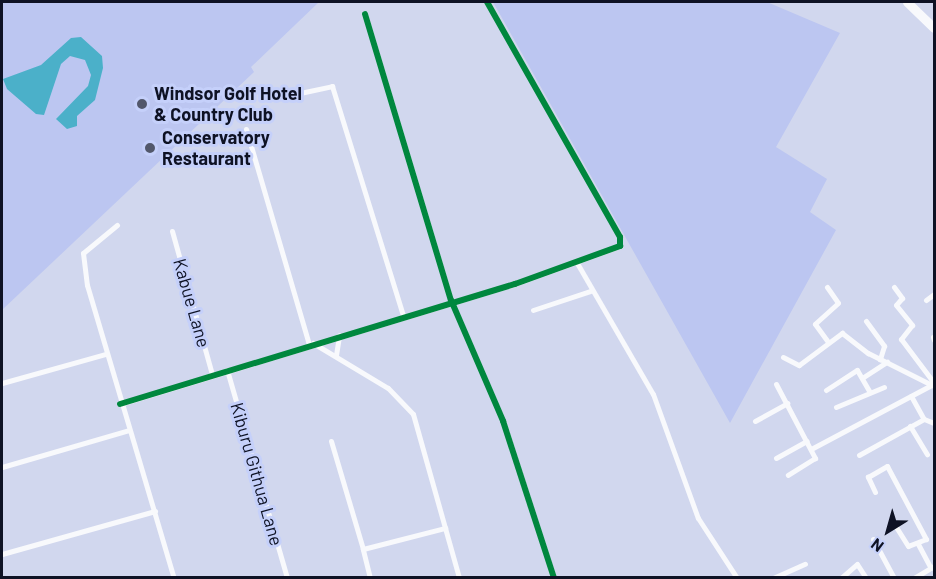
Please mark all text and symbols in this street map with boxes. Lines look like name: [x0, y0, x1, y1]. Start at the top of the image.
place label: Windsor Golf Hotel & Country Club: [154, 83, 302, 125]
marker: Windsor Golf Hotel & Country Club: [135, 97, 149, 111]
place label: Conservatory Restaurant: [162, 127, 270, 170]
marker: Conservatory Restaurant: [143, 141, 157, 155]
street label: Kabue Lane: [169, 256, 215, 350]
street label: Kiburu Githua Lane: [226, 400, 288, 548]
north arrow: [858, 501, 918, 561]
text: N: [867, 535, 887, 557]

